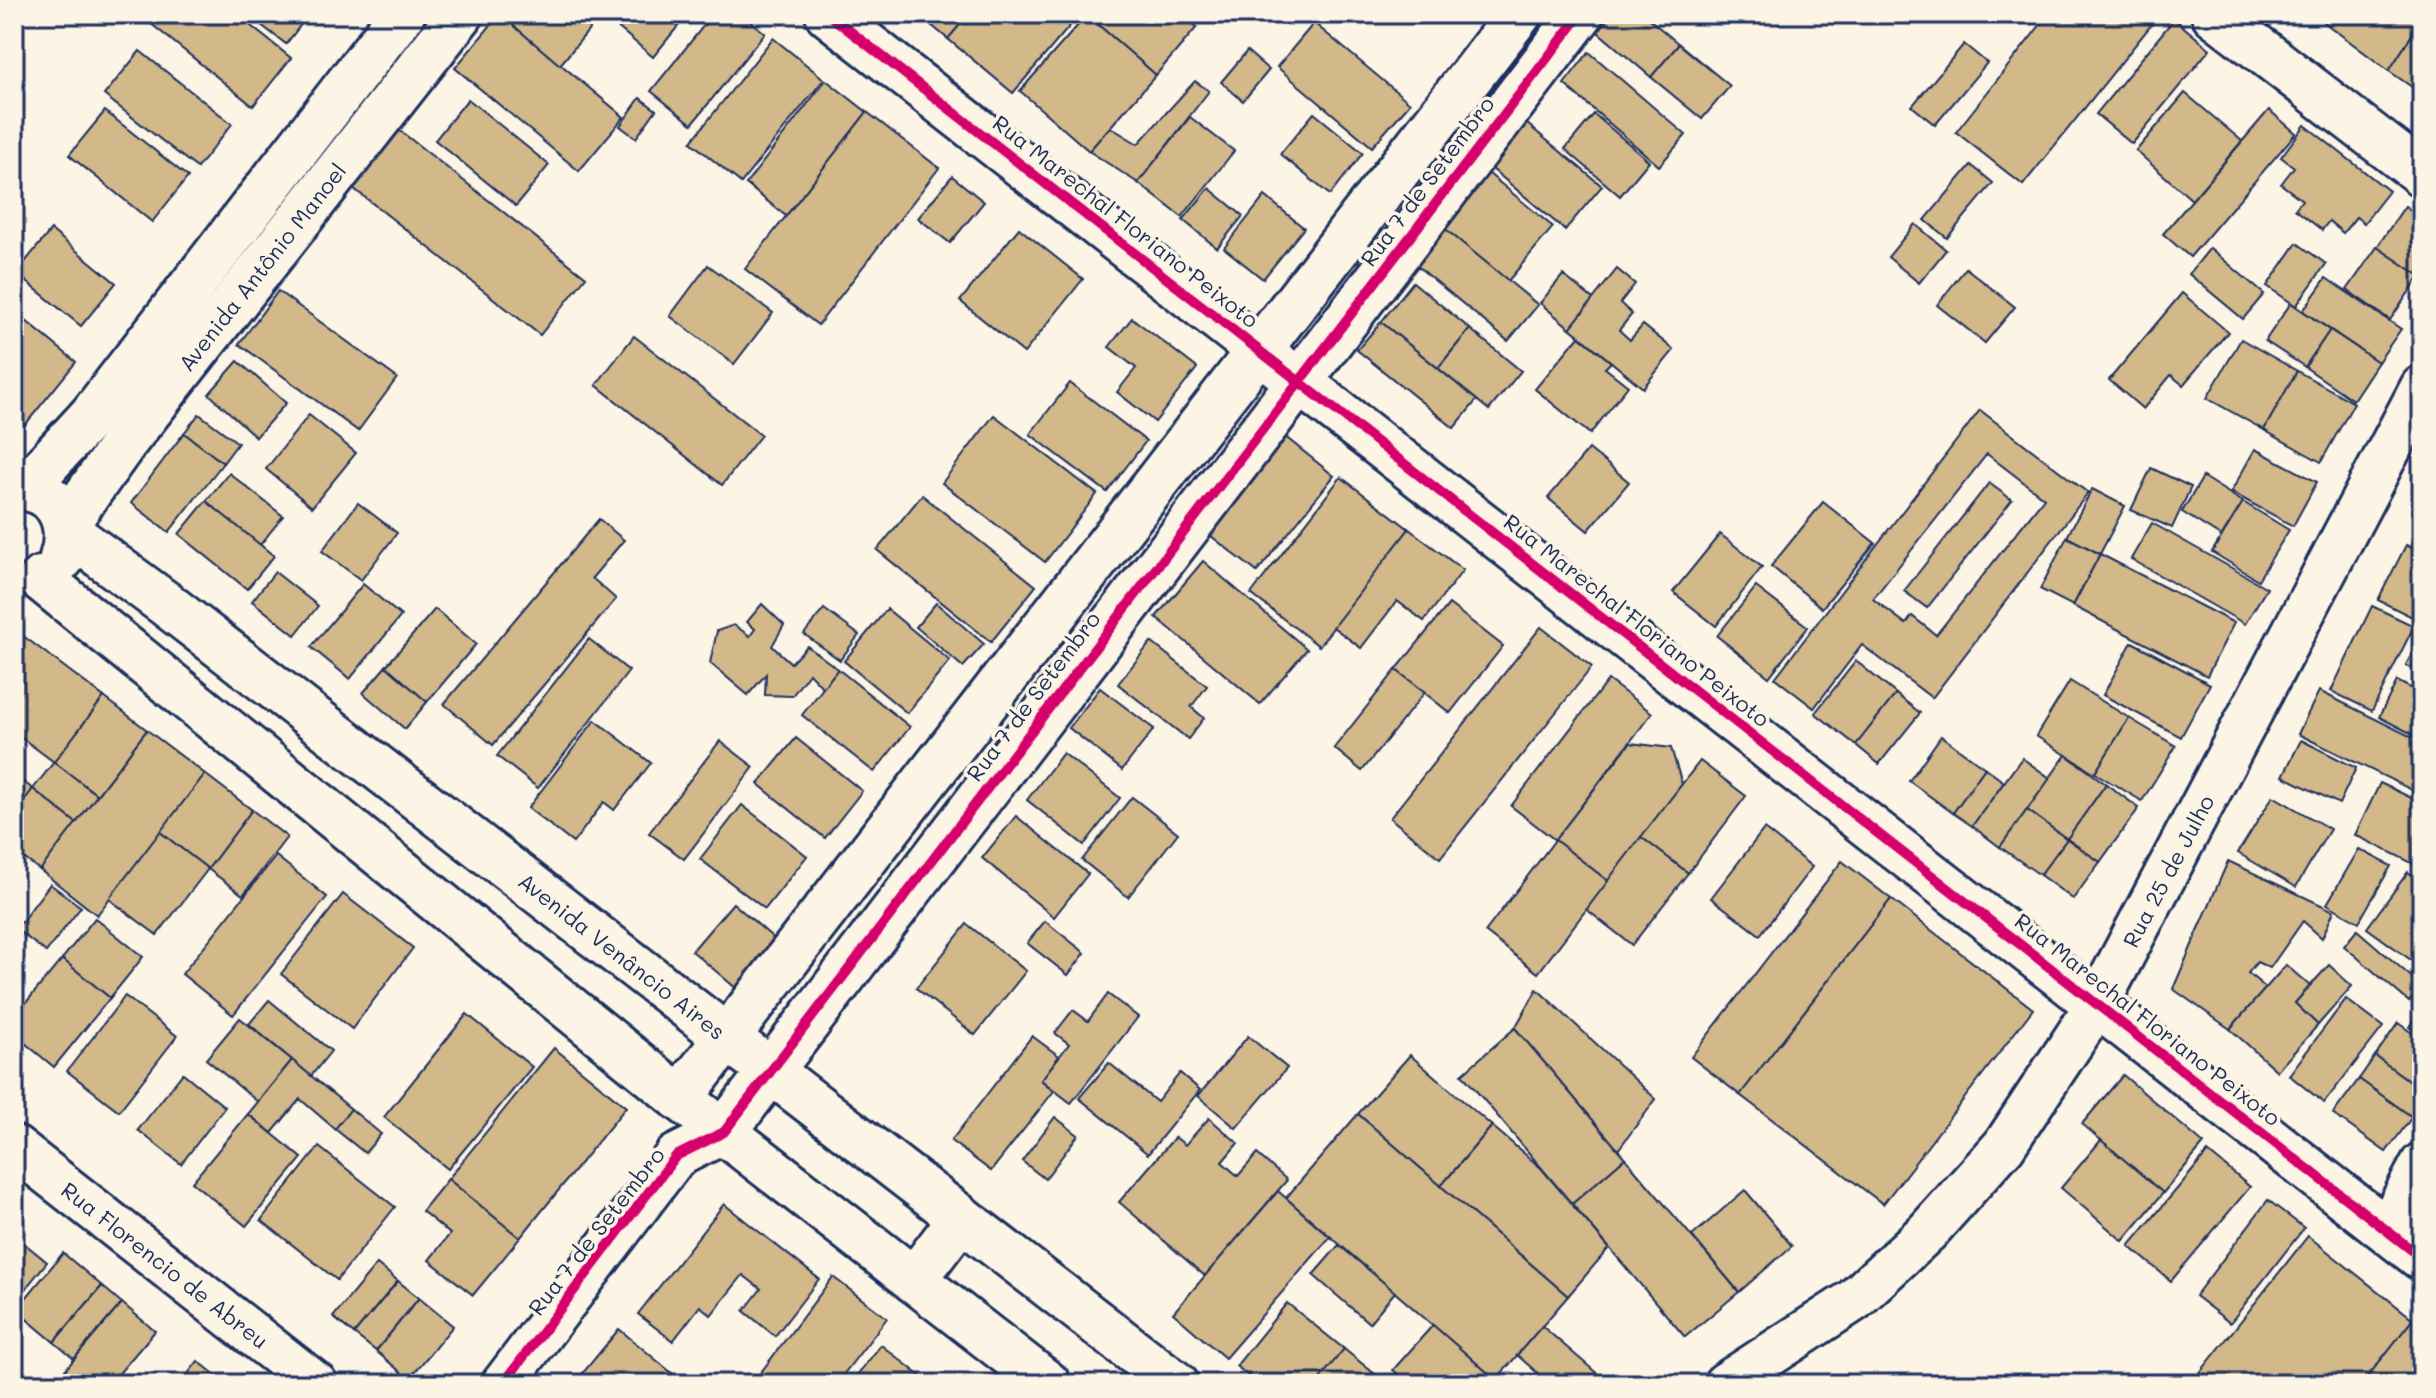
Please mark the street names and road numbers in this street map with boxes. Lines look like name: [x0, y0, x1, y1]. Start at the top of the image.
street label: Rua 7 de Setembro: [1354, 90, 1500, 272]
street label: Rua Marechal Floriano Peixoto: [987, 108, 1265, 334]
street label: Avenida Antônio Manoel: [172, 157, 352, 377]
street label: Rua Marechal Floriano Peixoto: [1498, 507, 1776, 733]
street label: Rua 7 de Setembro: [960, 605, 1106, 787]
street label: Rua 25 de Julho: [2116, 790, 2220, 952]
street label: Avenida Venâncio Aires: [513, 866, 731, 1046]
street label: Rua Marechal Floriano Peixoto: [2009, 906, 2287, 1132]
street label: Rua 7 de Setembro: [521, 1141, 671, 1321]
street label: Rua Florencio de Abreu: [56, 1175, 274, 1355]

